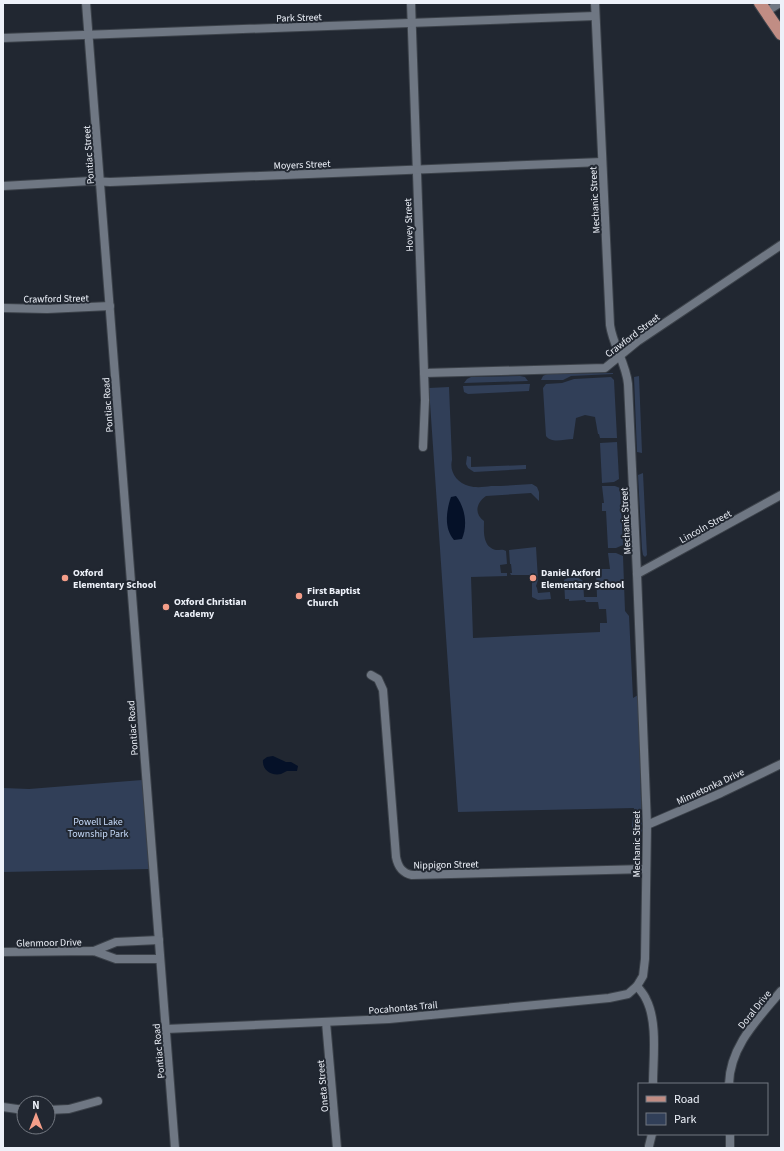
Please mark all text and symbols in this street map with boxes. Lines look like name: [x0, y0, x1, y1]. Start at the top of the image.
street label: Park Street: [276, 10, 323, 26]
street label: Pontiac Street: [80, 124, 98, 185]
street label: Moyers Street: [273, 157, 331, 173]
street label: Mechanic Street: [586, 166, 604, 234]
street label: Hovey Street: [401, 197, 417, 252]
street label: Crawford Street: [23, 291, 89, 307]
street label: Crawford Street: [602, 310, 663, 361]
street label: Pontiac Road: [99, 377, 117, 433]
street label: Mechanic Street: [617, 487, 635, 555]
street label: Lincoln Street: [677, 506, 735, 547]
place label: Oxford Elementary School: [73, 566, 156, 592]
place label: Daniel Axford Elementary School: [541, 566, 624, 592]
marker: Oxford Elementary School: [60, 573, 70, 583]
marker: Daniel Axford Elementary School: [528, 573, 538, 583]
place label: First Baptist Church: [307, 584, 361, 610]
marker: First Baptist Church: [294, 591, 304, 601]
place label: Oxford Christian Academy: [173, 595, 247, 621]
marker: Oxford Christian Academy: [161, 602, 171, 612]
street label: Pontiac Road: [124, 700, 142, 756]
street label: Minnetonka Drive: [674, 765, 747, 809]
street label: Mechanic Street: [630, 810, 644, 877]
park label: Powell Lake Township Park: [67, 815, 129, 841]
street label: Nippigon Street: [413, 857, 479, 873]
street label: Glenmoor Drive: [16, 935, 82, 951]
street label: Doral Drive: [735, 987, 775, 1032]
street label: Pocahontas Trail: [368, 998, 439, 1018]
street label: Pontiac Road: [150, 1023, 168, 1079]
street label: Oneta Street: [314, 1059, 332, 1113]
legend: [638, 1083, 768, 1135]
text: Road: [674, 1091, 700, 1108]
north arrow: [16, 1095, 56, 1135]
text: N: [32, 1098, 40, 1113]
text: Park: [674, 1111, 696, 1128]

